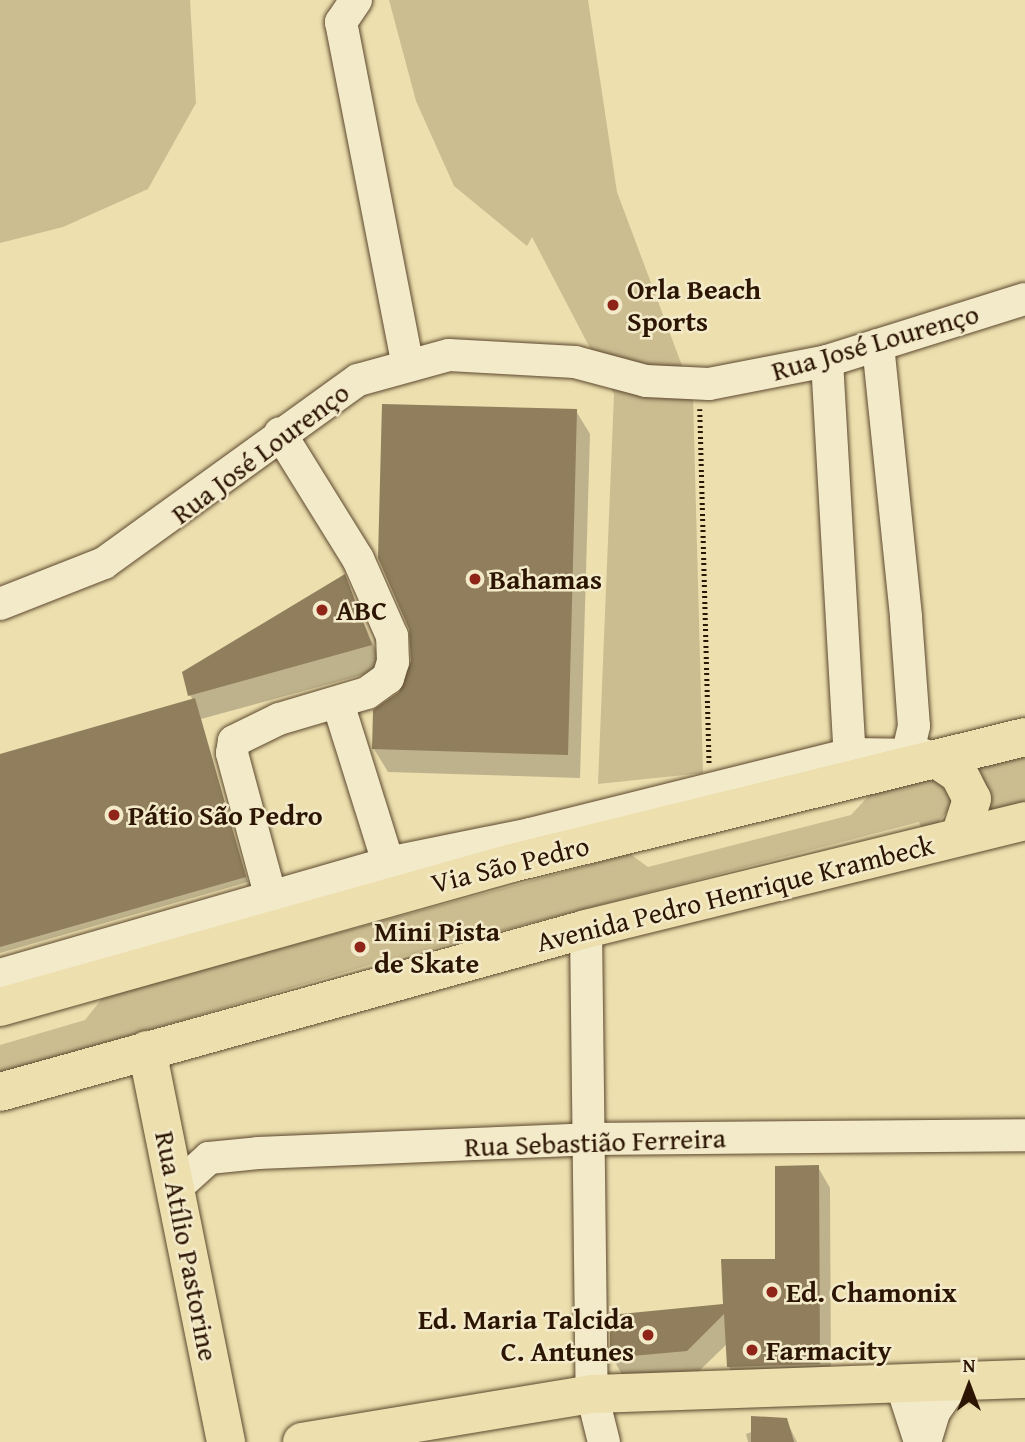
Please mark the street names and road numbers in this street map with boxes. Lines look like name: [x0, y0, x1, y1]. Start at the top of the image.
street label: Rua José Lourenço: [768, 296, 982, 388]
street label: Rua José Lourenço: [164, 375, 356, 531]
street label: Avenida Pedro Henrique Krambeck: [533, 827, 937, 959]
street label: Via São Pedro: [428, 828, 592, 900]
street label: Rua Sebastião Ferreira: [464, 1121, 726, 1163]
street label: Rua Atílio Pastorine: [148, 1128, 226, 1364]

